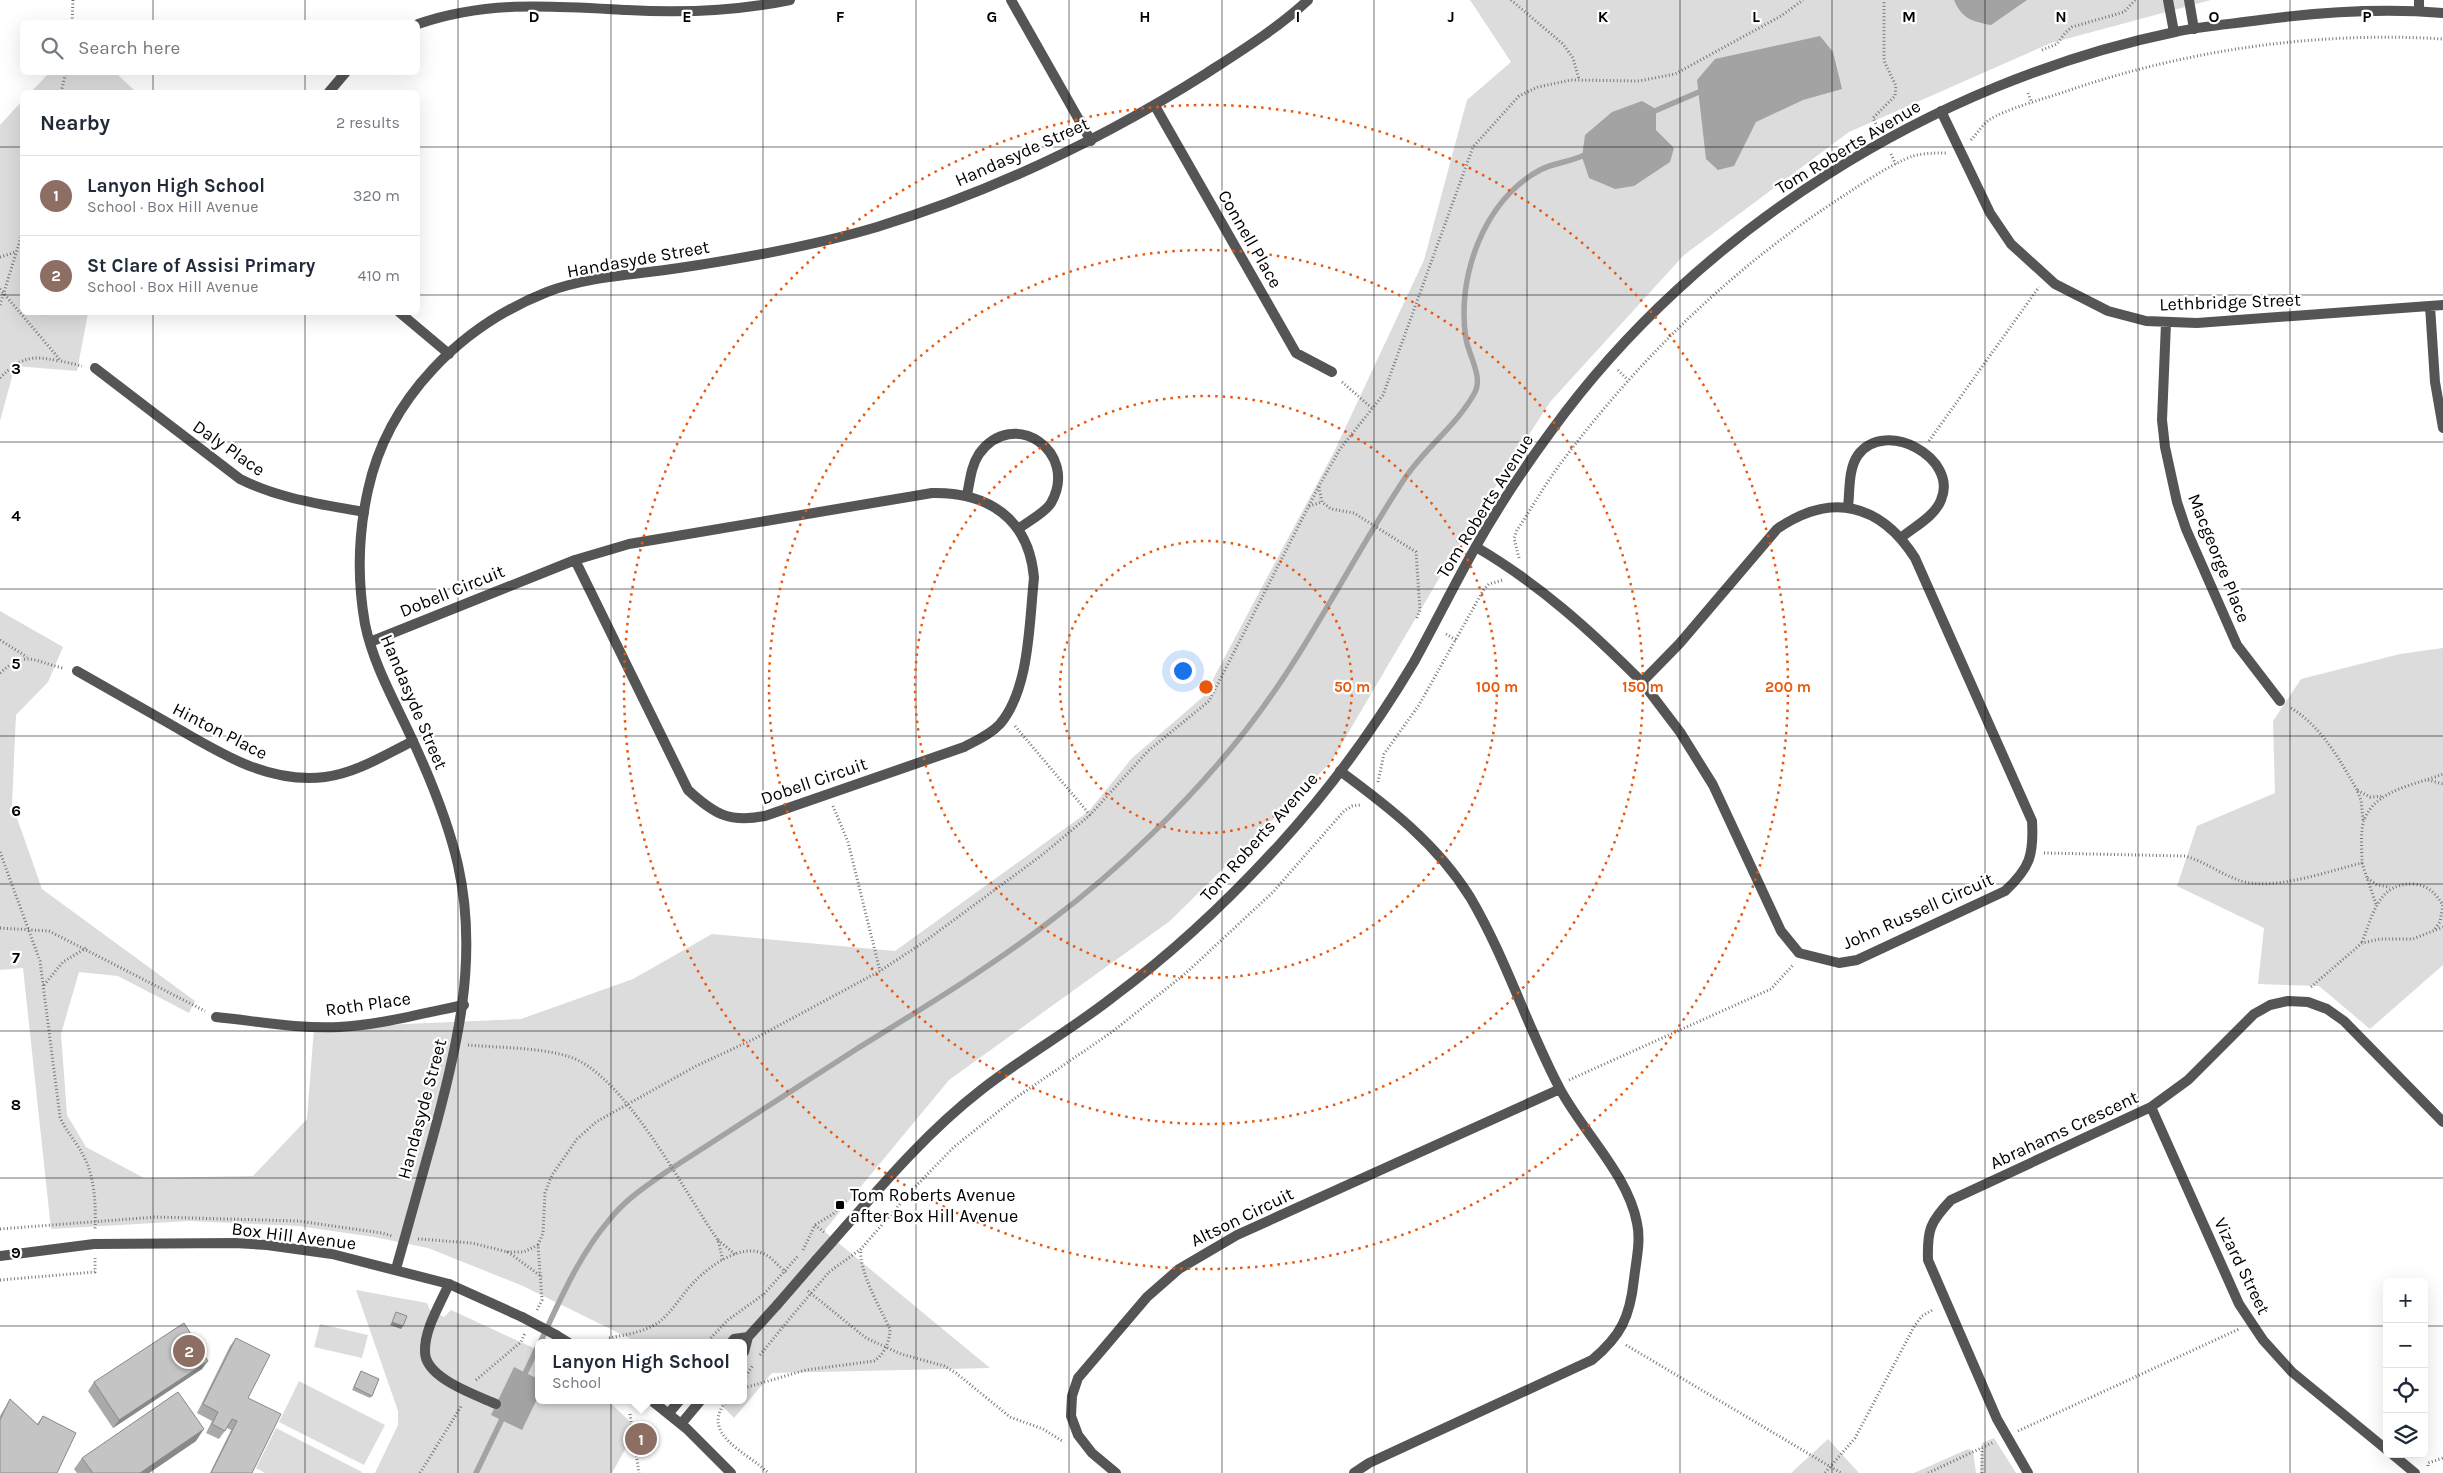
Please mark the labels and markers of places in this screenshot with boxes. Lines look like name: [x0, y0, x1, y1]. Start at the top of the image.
centre of rings: [1197, 678, 1215, 696]
place label: Tom Roberts Avenue after Box Hill Avenue: [850, 1184, 1018, 1227]
marker: Tom Roberts Avenue after Box Hill Avenue: [834, 1199, 846, 1211]
pin: 2: [173, 1332, 205, 1370]
pin: 1: [625, 1420, 657, 1458]

